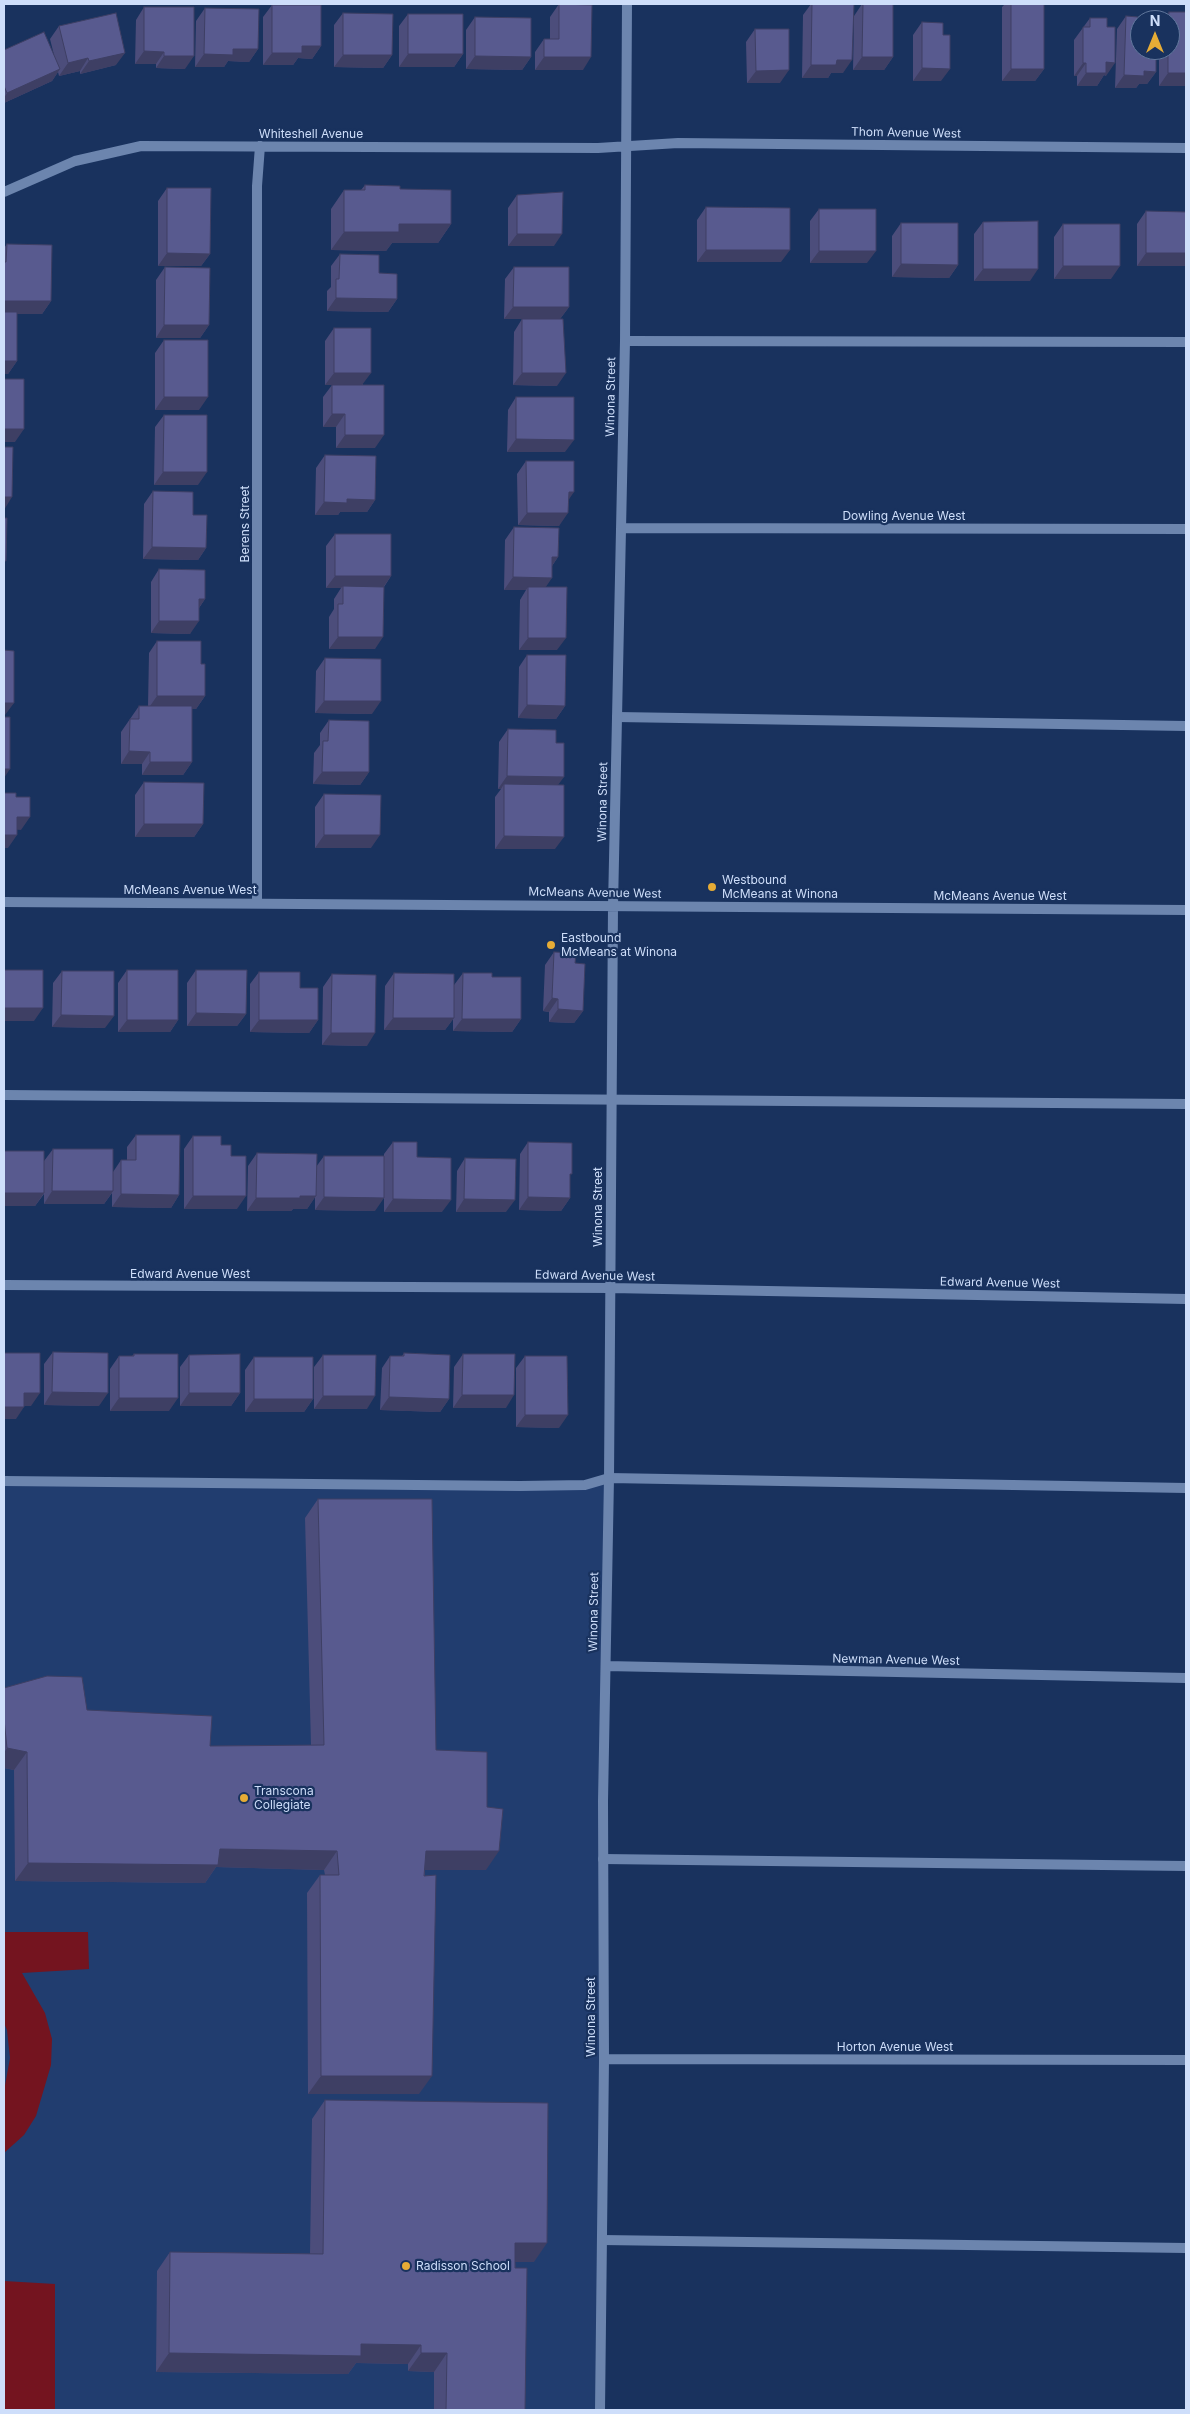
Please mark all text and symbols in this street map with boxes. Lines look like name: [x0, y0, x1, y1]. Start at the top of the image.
north arrow: [1130, 10, 1180, 60]
text: N: [1150, 12, 1160, 29]
street label: Thom Avenue West: [851, 125, 961, 141]
street label: Whiteshell Avenue: [259, 127, 363, 141]
street label: Winona Street: [603, 357, 619, 437]
street label: Berens Street: [238, 486, 252, 562]
street label: Dowling Avenue West: [842, 509, 966, 523]
street label: Winona Street: [595, 762, 611, 842]
place label: Westbound McMeans at Winona: [722, 873, 838, 901]
marker: Westbound McMeans at Winona: [706, 881, 718, 893]
street label: McMeans Avenue West: [123, 883, 257, 897]
street label: McMeans Avenue West: [528, 885, 662, 901]
street label: McMeans Avenue West: [933, 889, 1067, 903]
place label: Eastbound McMeans at Winona: [561, 931, 677, 959]
marker: Eastbound McMeans at Winona: [545, 939, 557, 951]
street label: Winona Street: [591, 1167, 605, 1247]
street label: Edward Avenue West: [130, 1267, 250, 1281]
street label: Edward Avenue West: [535, 1268, 655, 1284]
street label: Edward Avenue West: [940, 1275, 1060, 1291]
street label: Winona Street: [586, 1572, 602, 1652]
street label: Newman Avenue West: [832, 1652, 960, 1668]
place label: Transcona Collegiate: [254, 1784, 314, 1812]
marker: Transcona Collegiate: [238, 1792, 250, 1804]
street label: Winona Street: [584, 1977, 598, 2057]
street label: Horton Avenue West: [837, 2040, 953, 2054]
place label: Radisson School: [416, 2259, 510, 2273]
marker: Radisson School: [400, 2260, 412, 2272]

